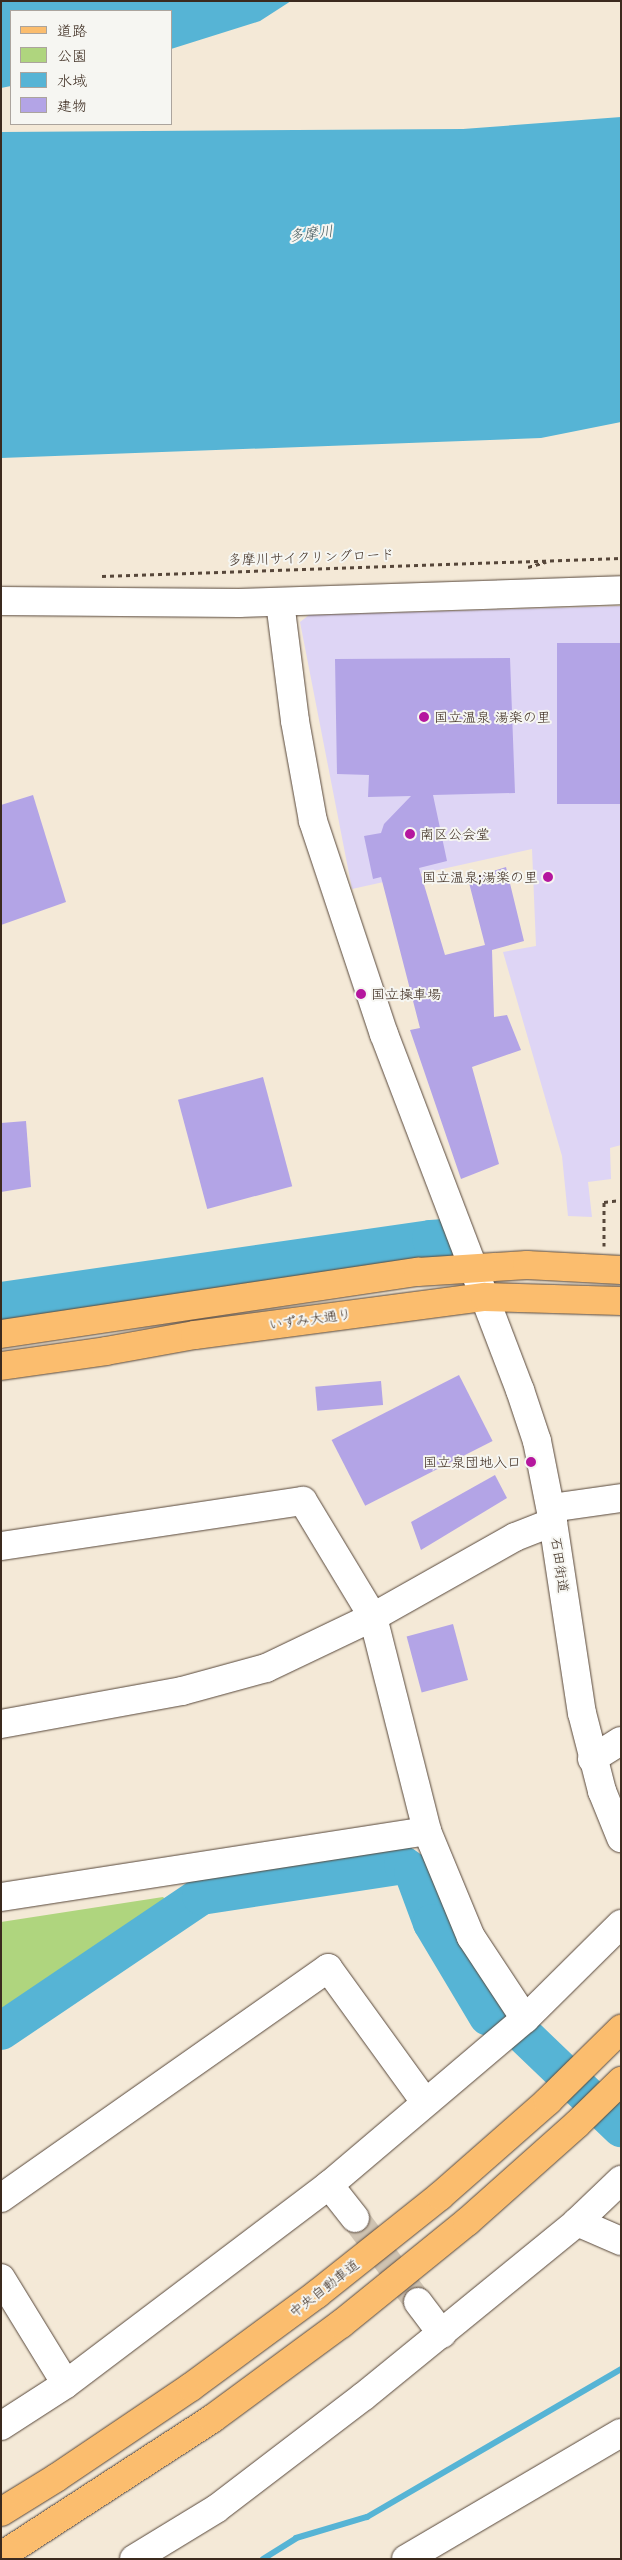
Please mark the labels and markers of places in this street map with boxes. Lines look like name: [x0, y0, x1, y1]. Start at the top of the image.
place label: 国立温泉 湯楽の里: [434, 709, 551, 725]
marker: 国立温泉 湯楽の里: [418, 711, 430, 723]
place label: 南区公会堂: [420, 826, 490, 842]
marker: 南区公会堂: [404, 828, 416, 840]
place label: 国立温泉;湯楽の里: [422, 869, 538, 885]
marker: 国立温泉;湯楽の里: [542, 871, 554, 883]
place label: 国立操車場: [371, 986, 441, 1002]
marker: 国立操車場: [355, 988, 367, 1000]
place label: 国立泉団地入口: [423, 1454, 521, 1470]
marker: 国立泉団地入口: [525, 1456, 537, 1468]

